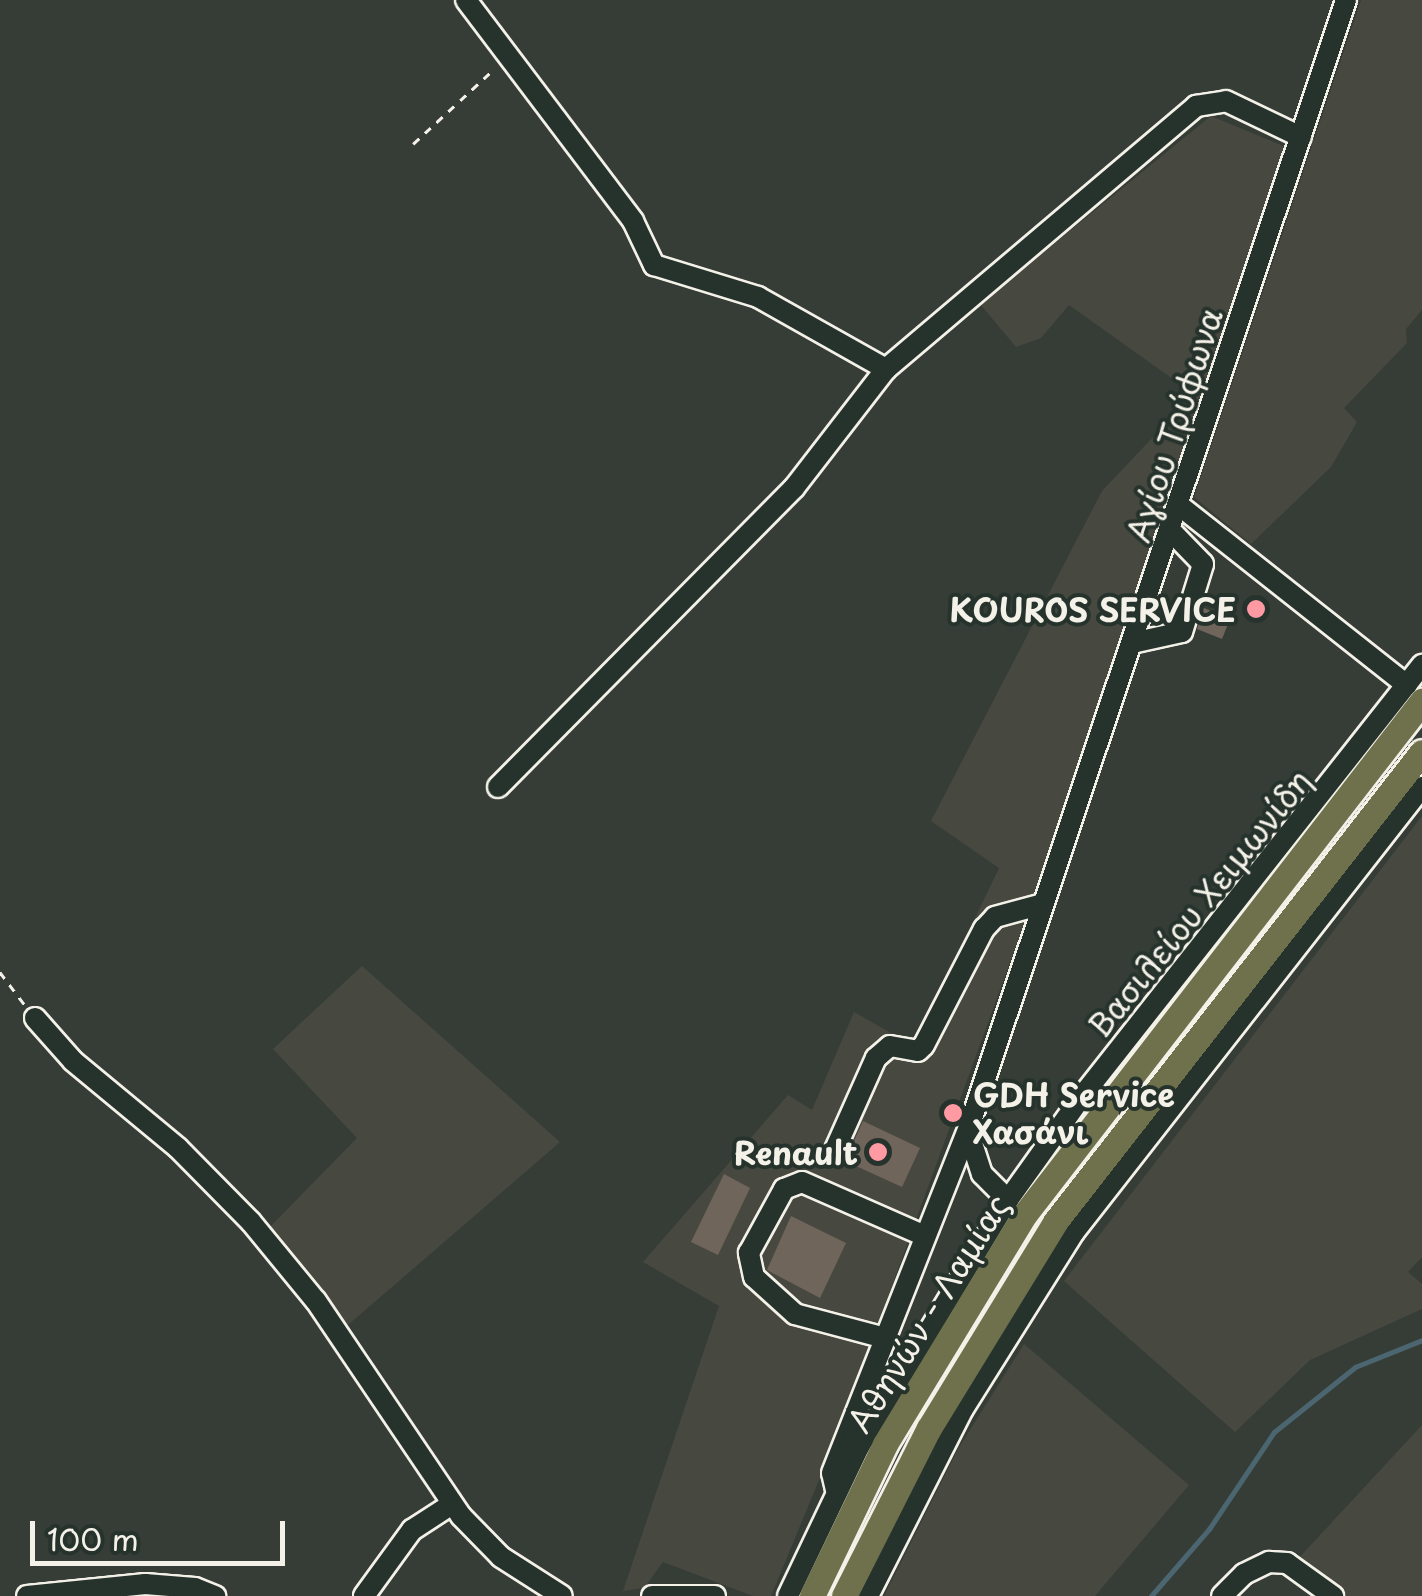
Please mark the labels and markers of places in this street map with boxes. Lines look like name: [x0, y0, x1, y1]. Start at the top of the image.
place label: KOUROS SERVICE: [945, 590, 1236, 628]
marker: KOUROS SERVICE: [1245, 598, 1267, 620]
place label: GDH Service Χασάνι: [973, 1076, 1175, 1151]
marker: GDH Service Χασάνι: [942, 1102, 964, 1124]
place label: Renault: [734, 1133, 858, 1171]
marker: Renault: [867, 1141, 889, 1163]

